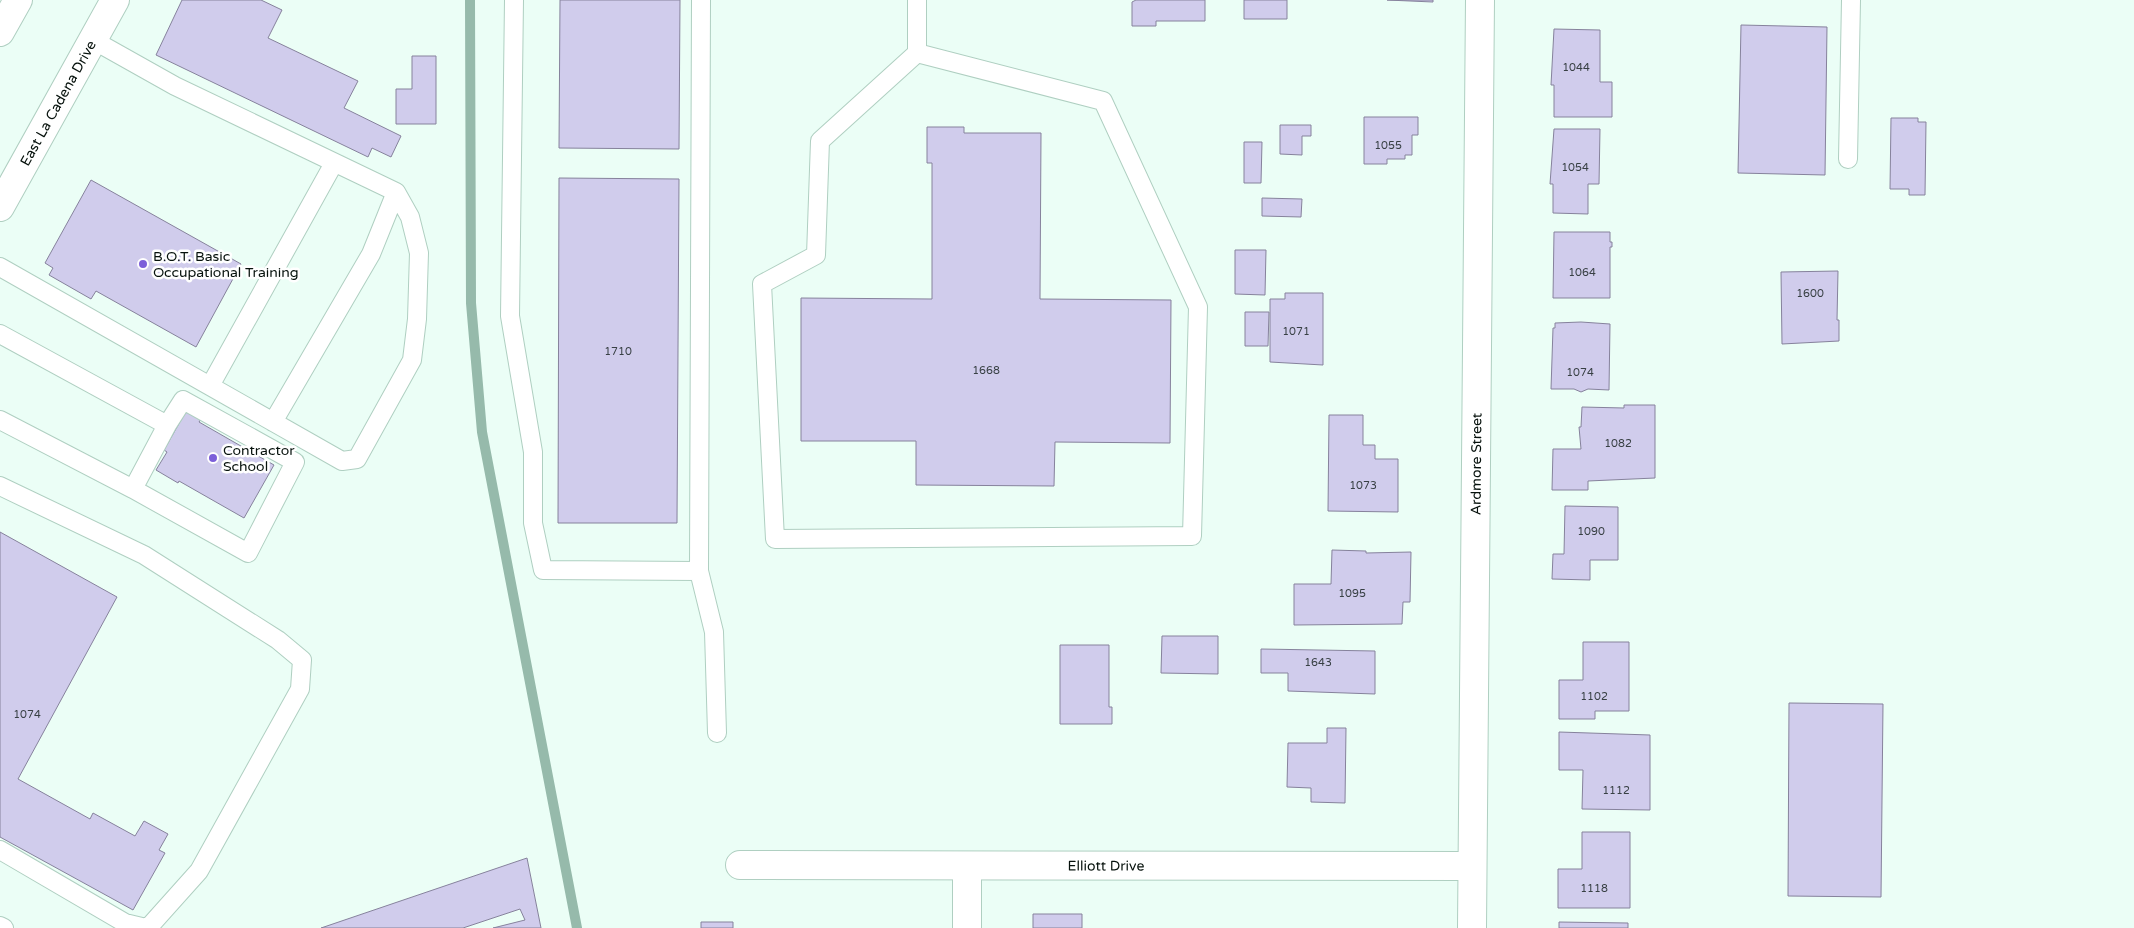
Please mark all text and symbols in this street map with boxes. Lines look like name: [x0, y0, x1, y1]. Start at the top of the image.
street label: East La Cadena Drive: [16, 37, 99, 169]
house number: 1044: [1562, 61, 1590, 74]
house number: 1055: [1374, 139, 1402, 152]
house number: 1054: [1561, 161, 1589, 174]
place label: B.O.T. Basic Occupational Training: [153, 248, 299, 281]
marker: B.O.T. Basic Occupational Training: [137, 258, 149, 270]
house number: 1064: [1568, 266, 1596, 279]
house number: 1600: [1796, 287, 1824, 300]
house number: 1071: [1282, 325, 1310, 338]
house number: 1710: [604, 345, 632, 358]
house number: 1668: [972, 364, 1000, 377]
house number: 1074: [1566, 366, 1594, 379]
street label: Ardmore Street: [1467, 412, 1485, 515]
house number: 1082: [1604, 437, 1632, 450]
place label: Contractor School: [223, 442, 295, 475]
marker: Contractor School: [207, 452, 219, 464]
house number: 1073: [1349, 479, 1377, 492]
house number: 1090: [1577, 525, 1605, 538]
house number: 1095: [1338, 587, 1366, 600]
house number: 1643: [1304, 656, 1332, 669]
house number: 1102: [1580, 690, 1608, 703]
house number: 1074: [13, 708, 41, 721]
house number: 1112: [1602, 784, 1630, 797]
street label: Elliott Drive: [1068, 857, 1144, 874]
house number: 1118: [1580, 882, 1608, 895]

